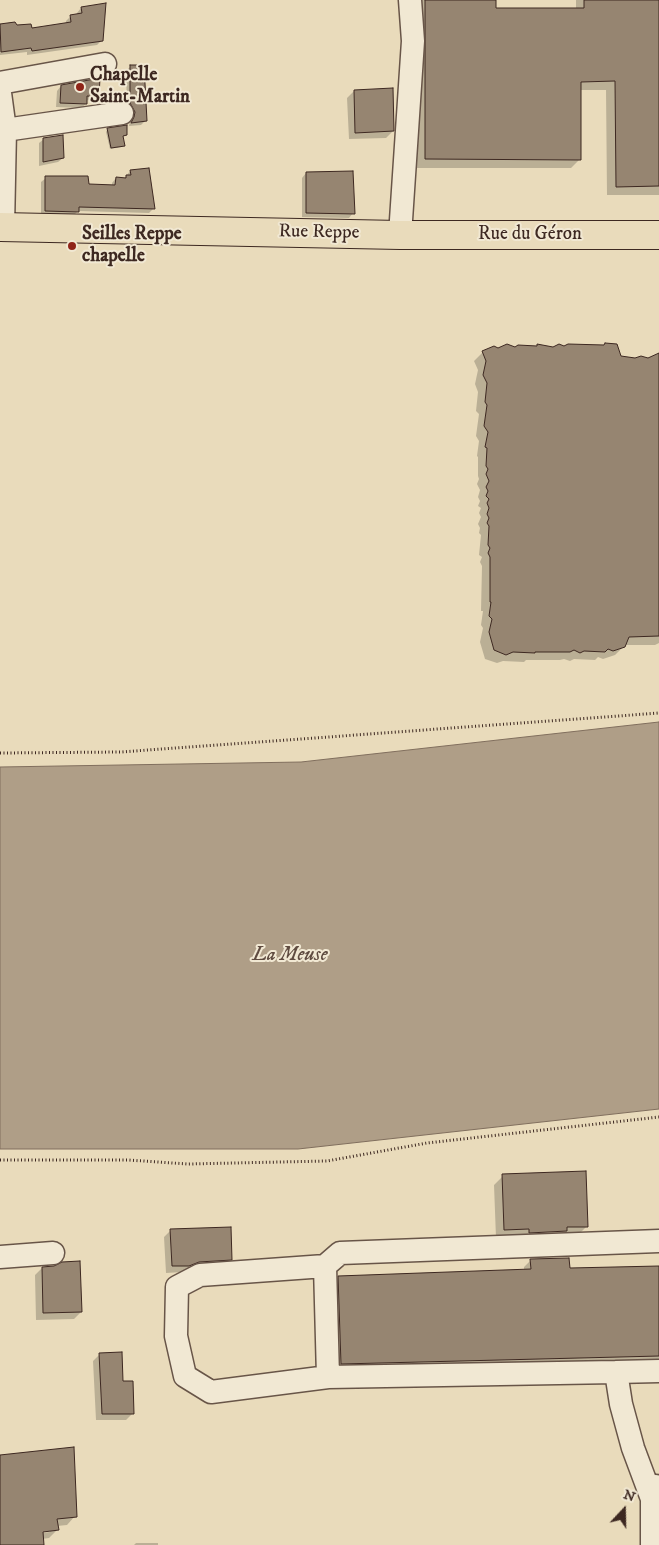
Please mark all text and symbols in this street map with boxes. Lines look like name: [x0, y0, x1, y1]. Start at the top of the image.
place label: Chapelle Saint-Martin: [90, 65, 190, 109]
marker: Chapelle Saint-Martin: [74, 81, 86, 93]
street label: Rue Reppe: [278, 221, 360, 245]
place label: Seilles Reppe chapelle: [82, 224, 182, 268]
street label: Rue du Géron: [478, 224, 582, 246]
marker: Seilles Reppe chapelle: [66, 240, 78, 252]
water label: La Meuse: [252, 944, 328, 968]
north arrow: [599, 1485, 649, 1535]
text: N: [621, 1486, 638, 1506]

